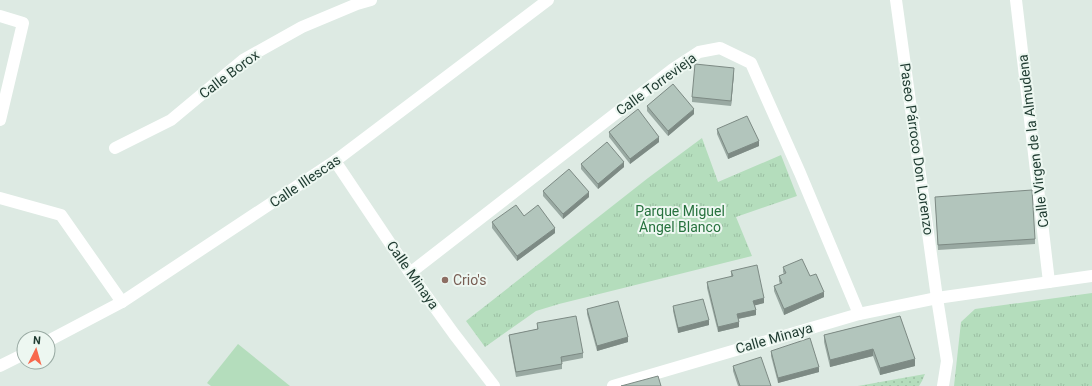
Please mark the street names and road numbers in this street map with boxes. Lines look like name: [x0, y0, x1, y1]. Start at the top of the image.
street label: Calle Borox: [196, 46, 262, 102]
street label: Calle Torrevieja: [613, 50, 699, 118]
street label: Calle Virgen de la Almudena: [1014, 54, 1052, 228]
street label: Paseo Párroco Don Lorenzo: [897, 62, 937, 236]
street label: Calle Illescas: [267, 151, 343, 211]
street label: Calle Minaya: [384, 238, 442, 312]
street label: Calle Minaya: [734, 319, 814, 357]

